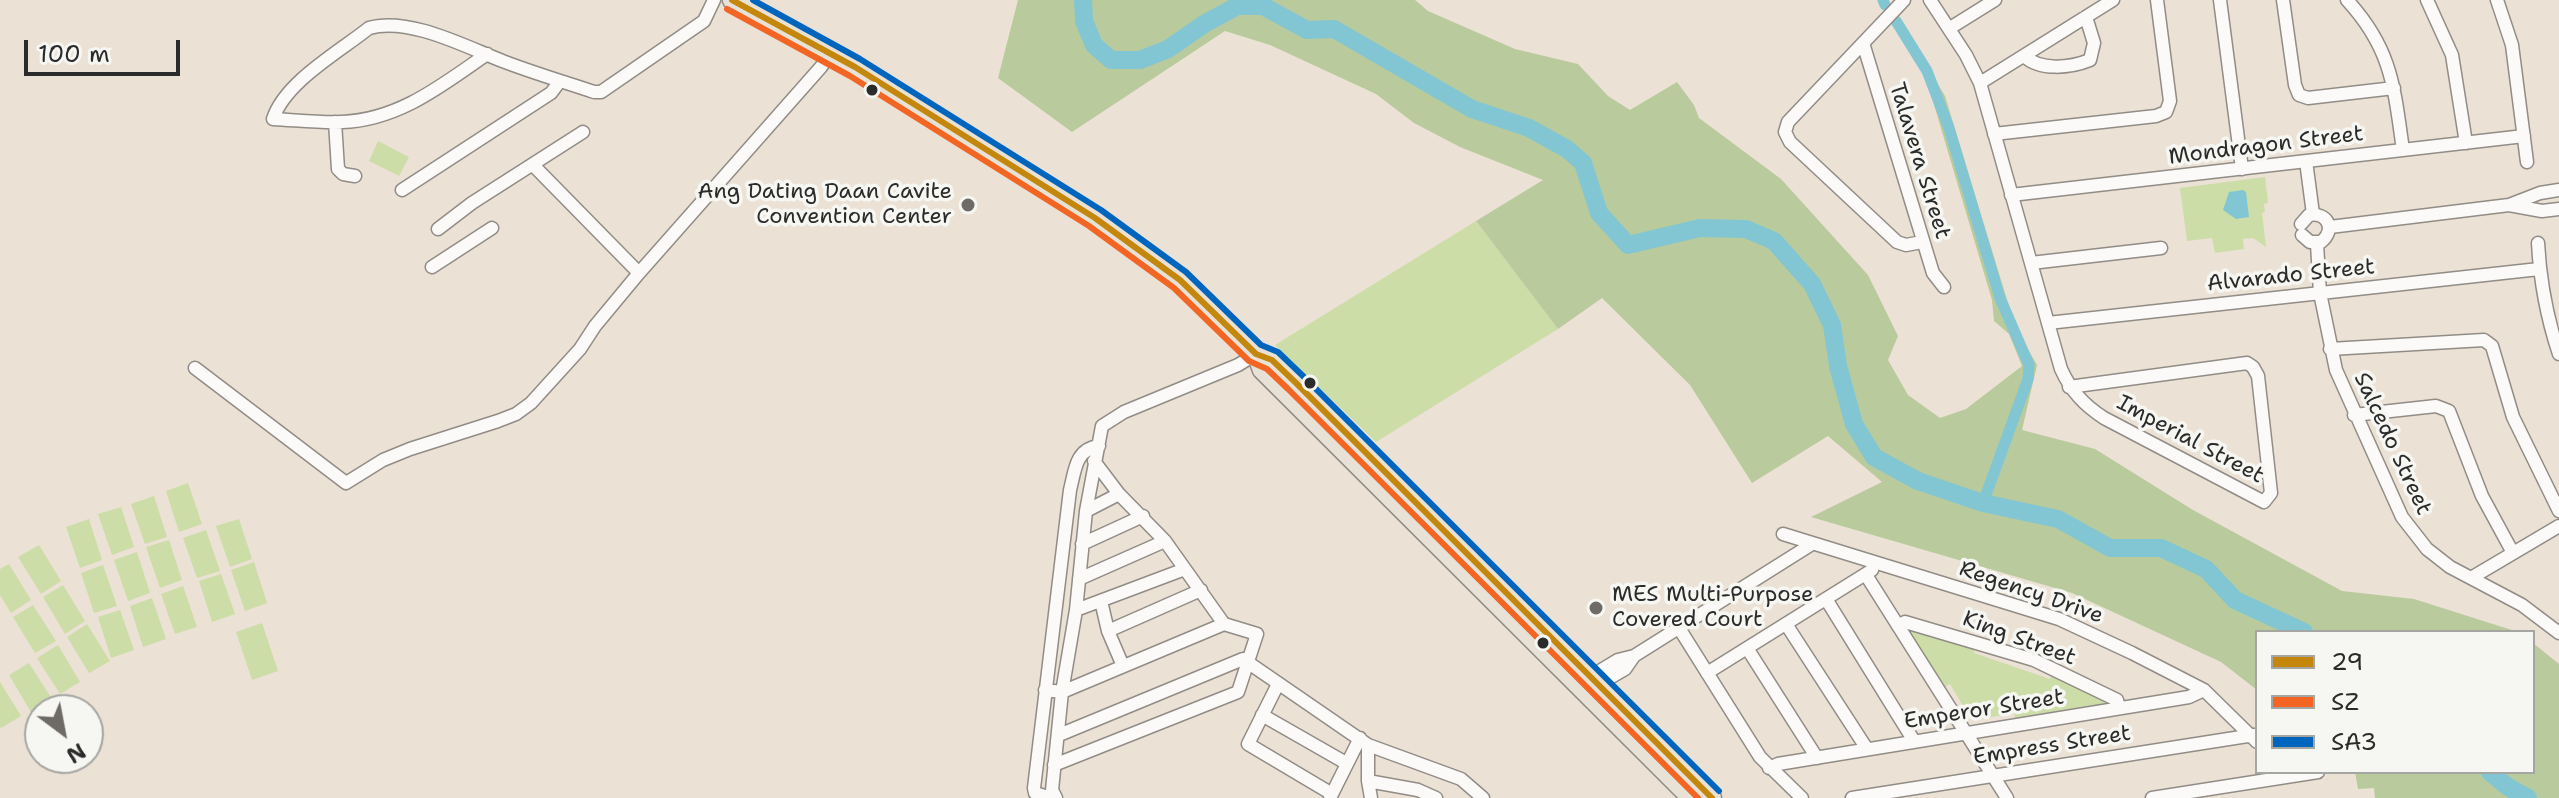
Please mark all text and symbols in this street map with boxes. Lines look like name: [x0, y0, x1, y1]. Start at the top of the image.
scale bar: [28, 24, 184, 74]
text: 100 m: [38, 38, 110, 70]
street label: Talavera Street: [1883, 80, 1955, 242]
unlabelled marker: [864, 82, 880, 98]
street label: Mondragon Street: [2167, 121, 2365, 171]
place label: Ang Dating Daan Cavite Convention Center: [698, 179, 952, 230]
marker: Ang Dating Daan Cavite Convention Center: [959, 196, 977, 214]
street label: Alvarado Street: [2206, 254, 2376, 298]
street label: Salcedo Street: [2347, 369, 2437, 519]
unlabelled marker: [1302, 375, 1318, 391]
street label: Imperial Street: [2112, 390, 2268, 490]
street label: Regency Drive: [1956, 556, 2106, 630]
place label: MES Multi-Purpose Covered Court: [1612, 582, 1813, 634]
marker: MES Multi-Purpose Covered Court: [1587, 599, 1605, 617]
street label: King Street: [1959, 606, 2079, 672]
legend: [2255, 630, 2535, 774]
unlabelled marker: [1535, 635, 1551, 651]
text: 29: [2331, 646, 2363, 678]
street label: Emperor Street: [1902, 684, 2066, 736]
text: SZ: [2331, 686, 2359, 718]
north arrow: [24, 694, 104, 774]
street label: Empress Street: [1971, 721, 2133, 771]
text: SA3: [2331, 726, 2377, 758]
text: N: [61, 736, 91, 770]

